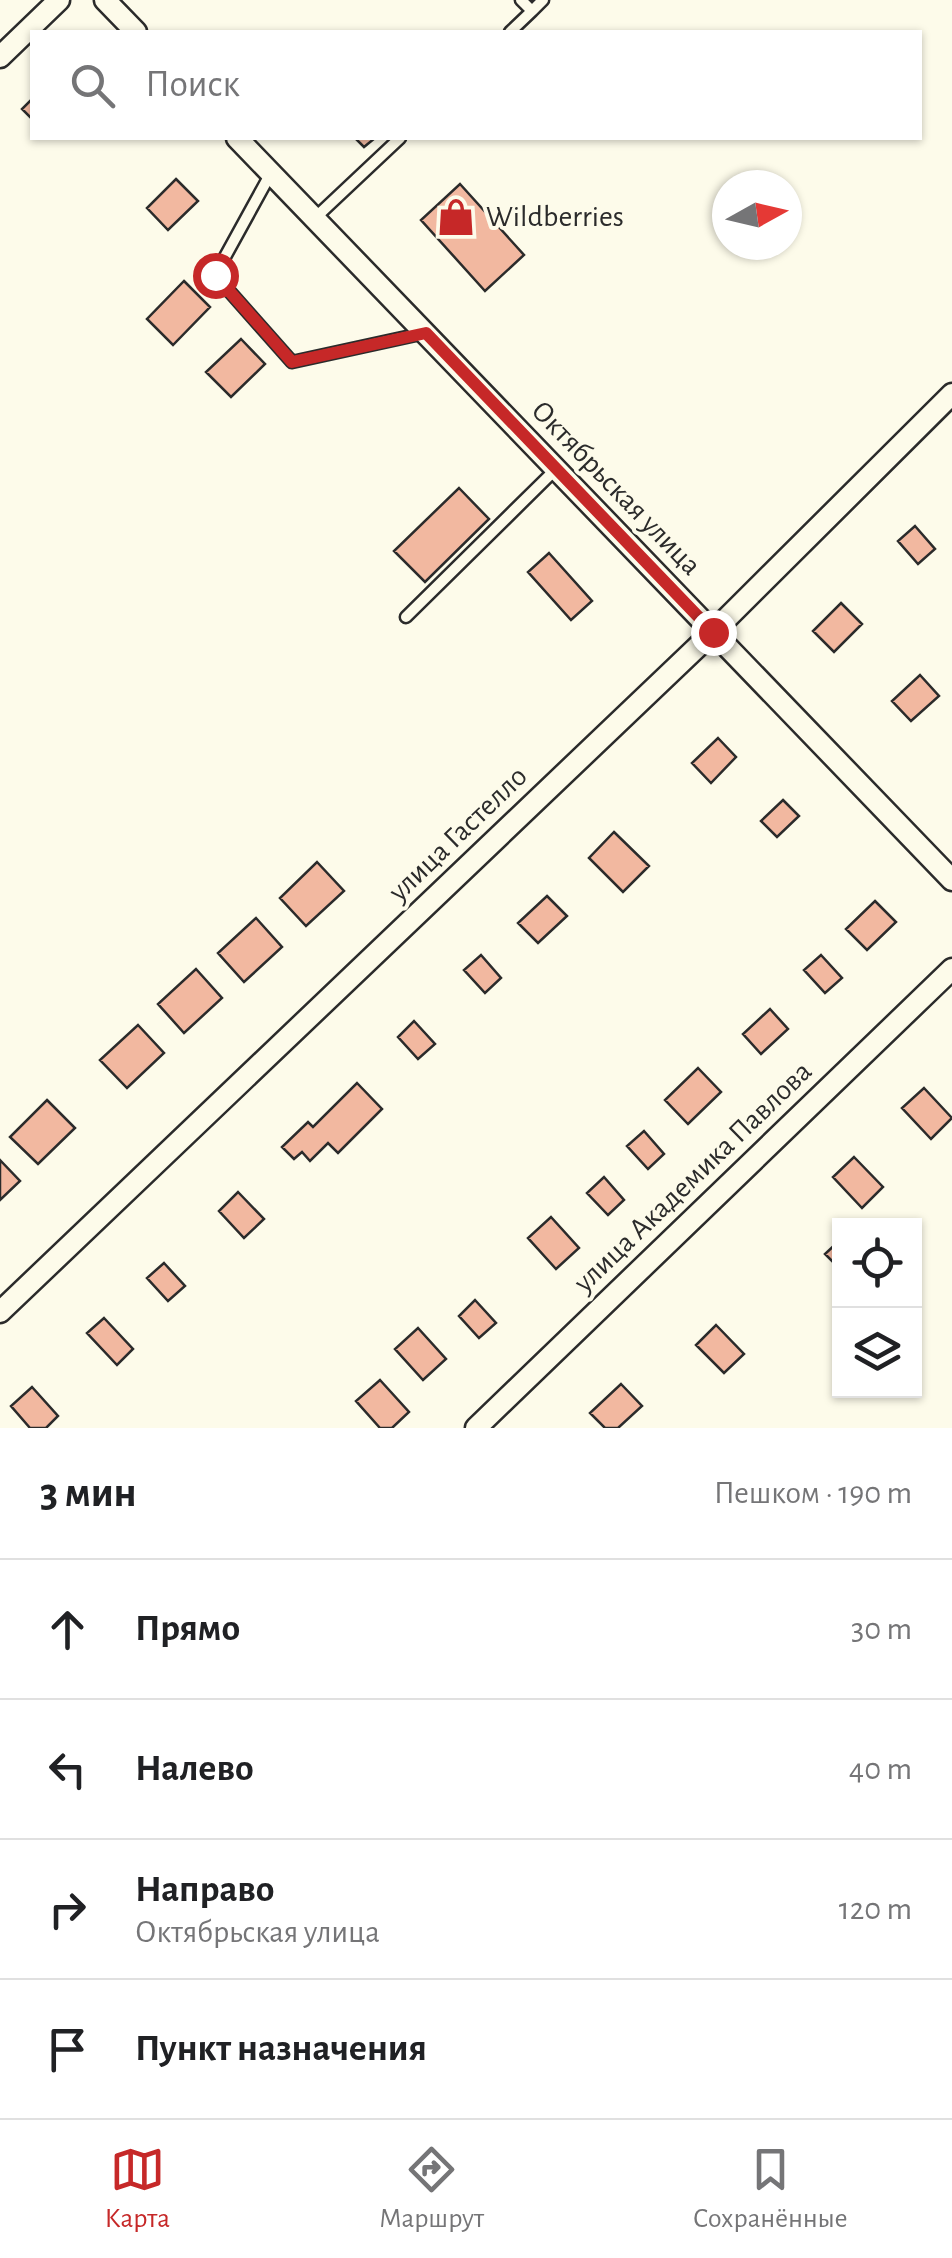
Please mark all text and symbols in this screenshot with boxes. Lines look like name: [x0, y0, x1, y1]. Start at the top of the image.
search box: [30, 30, 922, 140]
icon: search: [65, 58, 120, 113]
text: Поиск: [145, 66, 240, 104]
north arrow: [712, 170, 802, 260]
shop icon: Wildberries: [435, 196, 477, 238]
place label: Wildberries: [486, 202, 624, 232]
route start: [193, 253, 239, 299]
street label: Октябрьская улица: [525, 395, 707, 581]
route end: [691, 610, 737, 656]
street label: улица Гастелло: [382, 761, 533, 908]
street label: улица Академика Павлова: [568, 1056, 818, 1299]
map controls: [832, 1218, 922, 1398]
button: locate: [832, 1218, 922, 1308]
button: layers: [832, 1308, 922, 1398]
text: 3 мин: [40, 1472, 137, 1514]
text: Пешком · 190 m: [714, 1477, 912, 1509]
icon: ahead: [40, 1602, 95, 1657]
text: Прямо: [135, 1610, 240, 1648]
text: 30 m: [851, 1613, 912, 1645]
icon: left: [40, 1742, 95, 1797]
text: Налево: [135, 1750, 254, 1788]
text: 40 m: [849, 1753, 912, 1785]
text: Направо: [135, 1871, 274, 1909]
icon: right: [40, 1882, 95, 1937]
text: 120 m: [839, 1893, 912, 1925]
text: Октябрьская улица: [135, 1916, 380, 1948]
icon: arrive: [40, 2022, 95, 2077]
text: Пункт назначения: [135, 2030, 427, 2068]
tab: Карта: [104, 2142, 170, 2236]
tab: Маршрут: [379, 2142, 484, 2236]
tab: Сохранённые: [693, 2142, 848, 2236]

